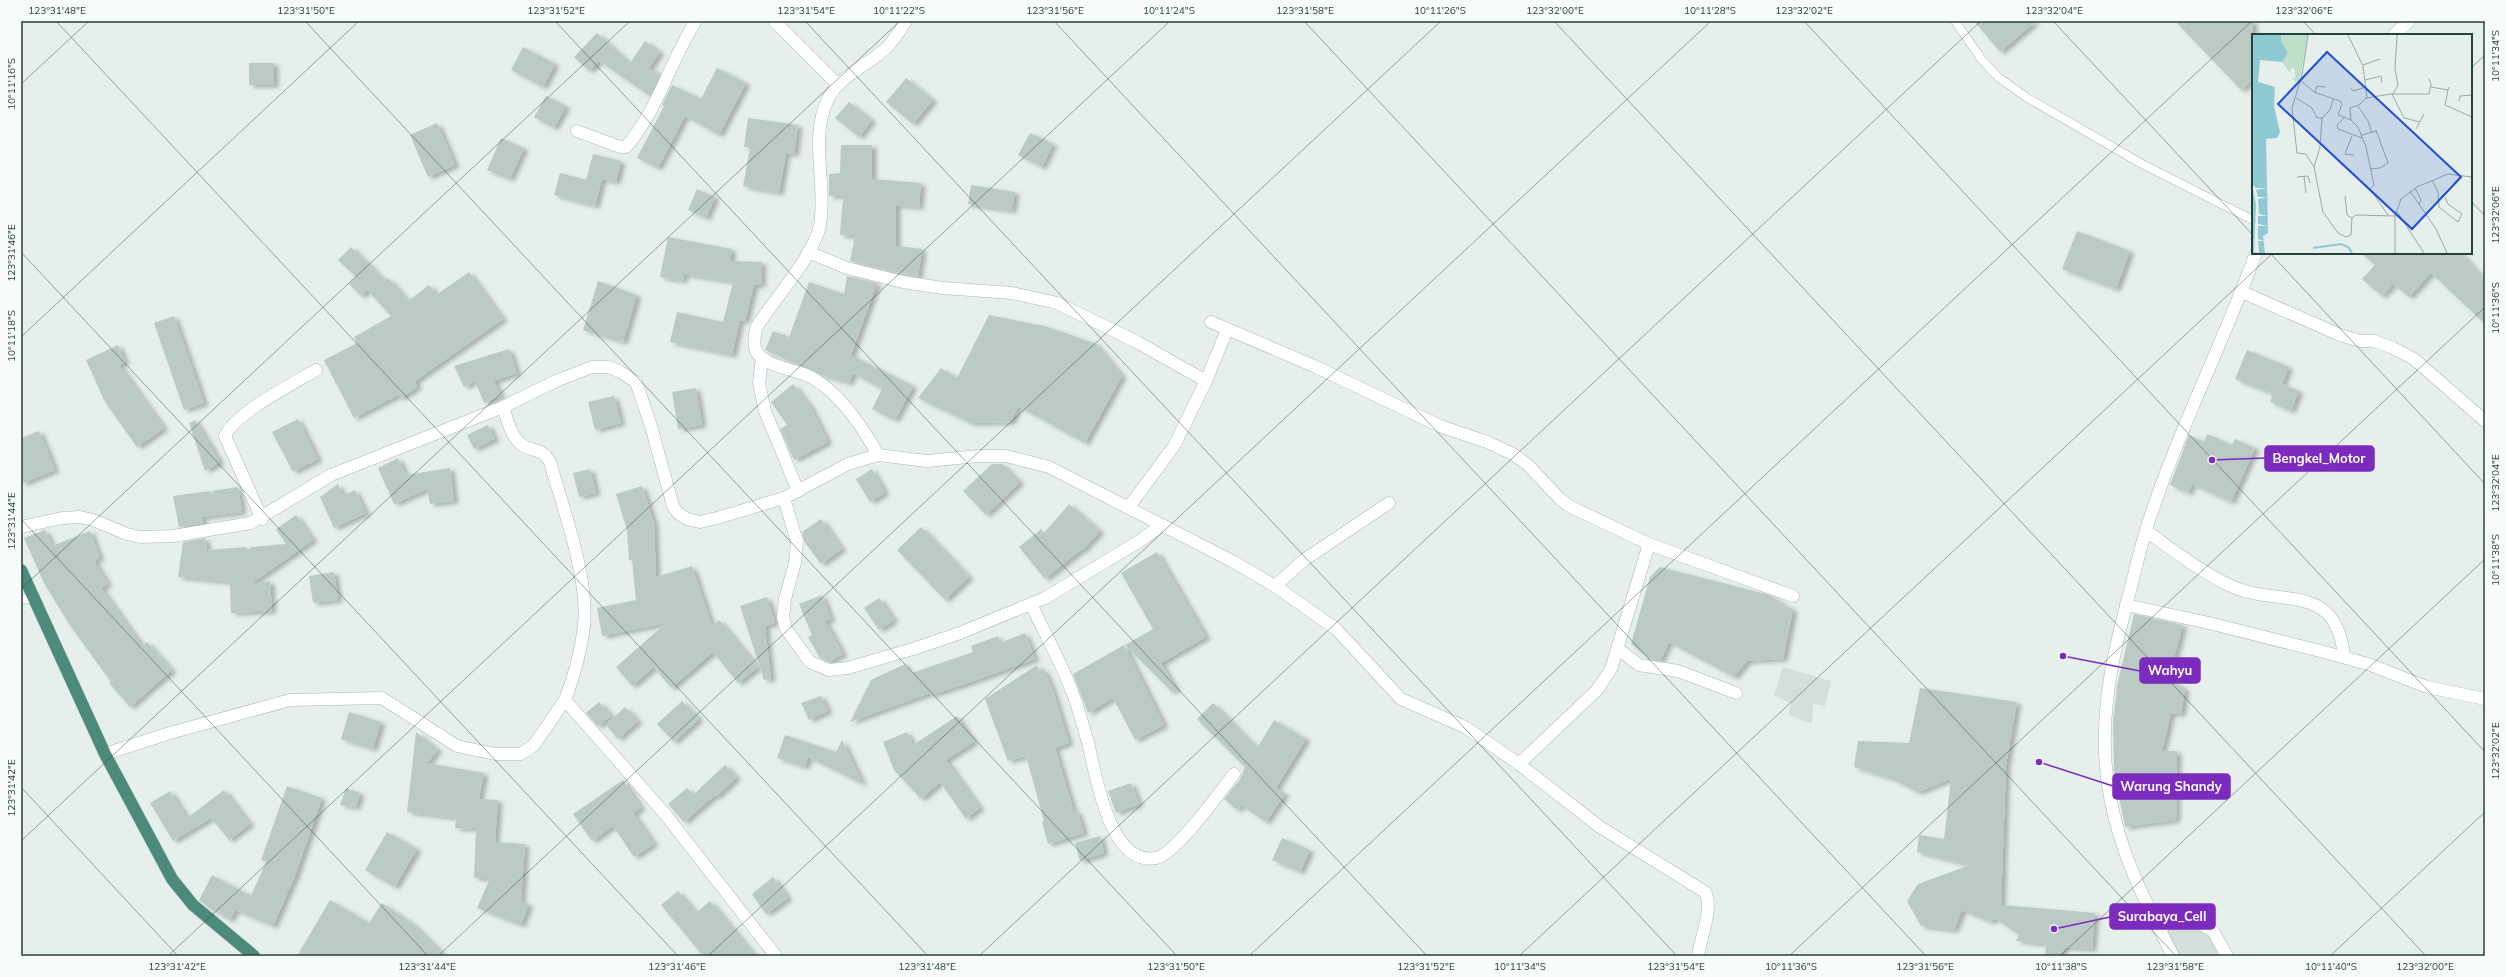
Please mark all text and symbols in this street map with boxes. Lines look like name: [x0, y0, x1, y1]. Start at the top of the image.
text: 123°31'48"E: [28, 4, 86, 17]
text: 123°31'50"E: [277, 4, 335, 17]
text: 123°31'52"E: [527, 4, 585, 17]
text: 123°31'54"E: [777, 4, 835, 17]
text: 10°11'22"S: [873, 4, 925, 17]
text: 123°31'56"E: [1026, 4, 1084, 17]
text: 10°11'24"S: [1143, 4, 1195, 17]
text: 123°31'58"E: [1276, 4, 1334, 17]
text: 10°11'26"S: [1414, 4, 1466, 17]
text: 123°32'00"E: [1526, 4, 1584, 17]
text: 10°11'28"S: [1684, 4, 1736, 17]
text: 123°32'02"E: [1775, 4, 1833, 17]
text: 123°32'04"E: [2025, 4, 2083, 17]
text: 123°32'06"E: [2275, 4, 2333, 17]
text: 10°11'34"S: [2489, 30, 2502, 82]
inset map: [2252, 34, 2472, 254]
text: 10°11'16"S: [5, 58, 18, 110]
text: 123°32'06"E: [2489, 186, 2502, 244]
text: 123°31'46"E: [5, 224, 18, 282]
text: 10°11'36"S: [2489, 282, 2502, 334]
text: 10°11'18"S: [5, 310, 18, 362]
callout: Bengkel_Motor: [2265, 446, 2374, 471]
text: Bengkel_Motor: [2273, 450, 2366, 466]
text: 123°32'04"E: [2489, 454, 2502, 512]
text: 123°31'44"E: [5, 492, 18, 550]
text: 10°11'38"S: [2489, 534, 2502, 586]
callout: Wahyu: [2140, 658, 2200, 683]
text: Wahyu: [2148, 662, 2192, 679]
text: 123°32'02"E: [2489, 722, 2502, 780]
text: 123°31'42"E: [5, 759, 18, 817]
callout: Warung Shandy: [2113, 774, 2230, 799]
text: Warung Shandy: [2120, 778, 2223, 795]
callout: Surabaya_Cell: [2110, 904, 2215, 929]
text: Surabaya_Cell: [2118, 908, 2206, 925]
text: 123°31'42"E: [148, 960, 206, 973]
text: 123°31'44"E: [398, 960, 456, 973]
text: 123°31'46"E: [648, 960, 706, 973]
text: 123°31'48"E: [898, 960, 956, 973]
text: 123°31'50"E: [1147, 960, 1205, 973]
text: 123°31'52"E: [1397, 960, 1455, 973]
text: 10°11'34"S: [1494, 960, 1546, 973]
text: 123°31'54"E: [1647, 960, 1705, 973]
text: 10°11'36"S: [1765, 960, 1817, 973]
text: 123°31'56"E: [1896, 960, 1954, 973]
text: 10°11'38"S: [2035, 960, 2087, 973]
text: 123°31'58"E: [2146, 960, 2204, 973]
text: 10°11'40"S: [2305, 960, 2357, 973]
text: 123°32'00"E: [2396, 960, 2454, 973]

